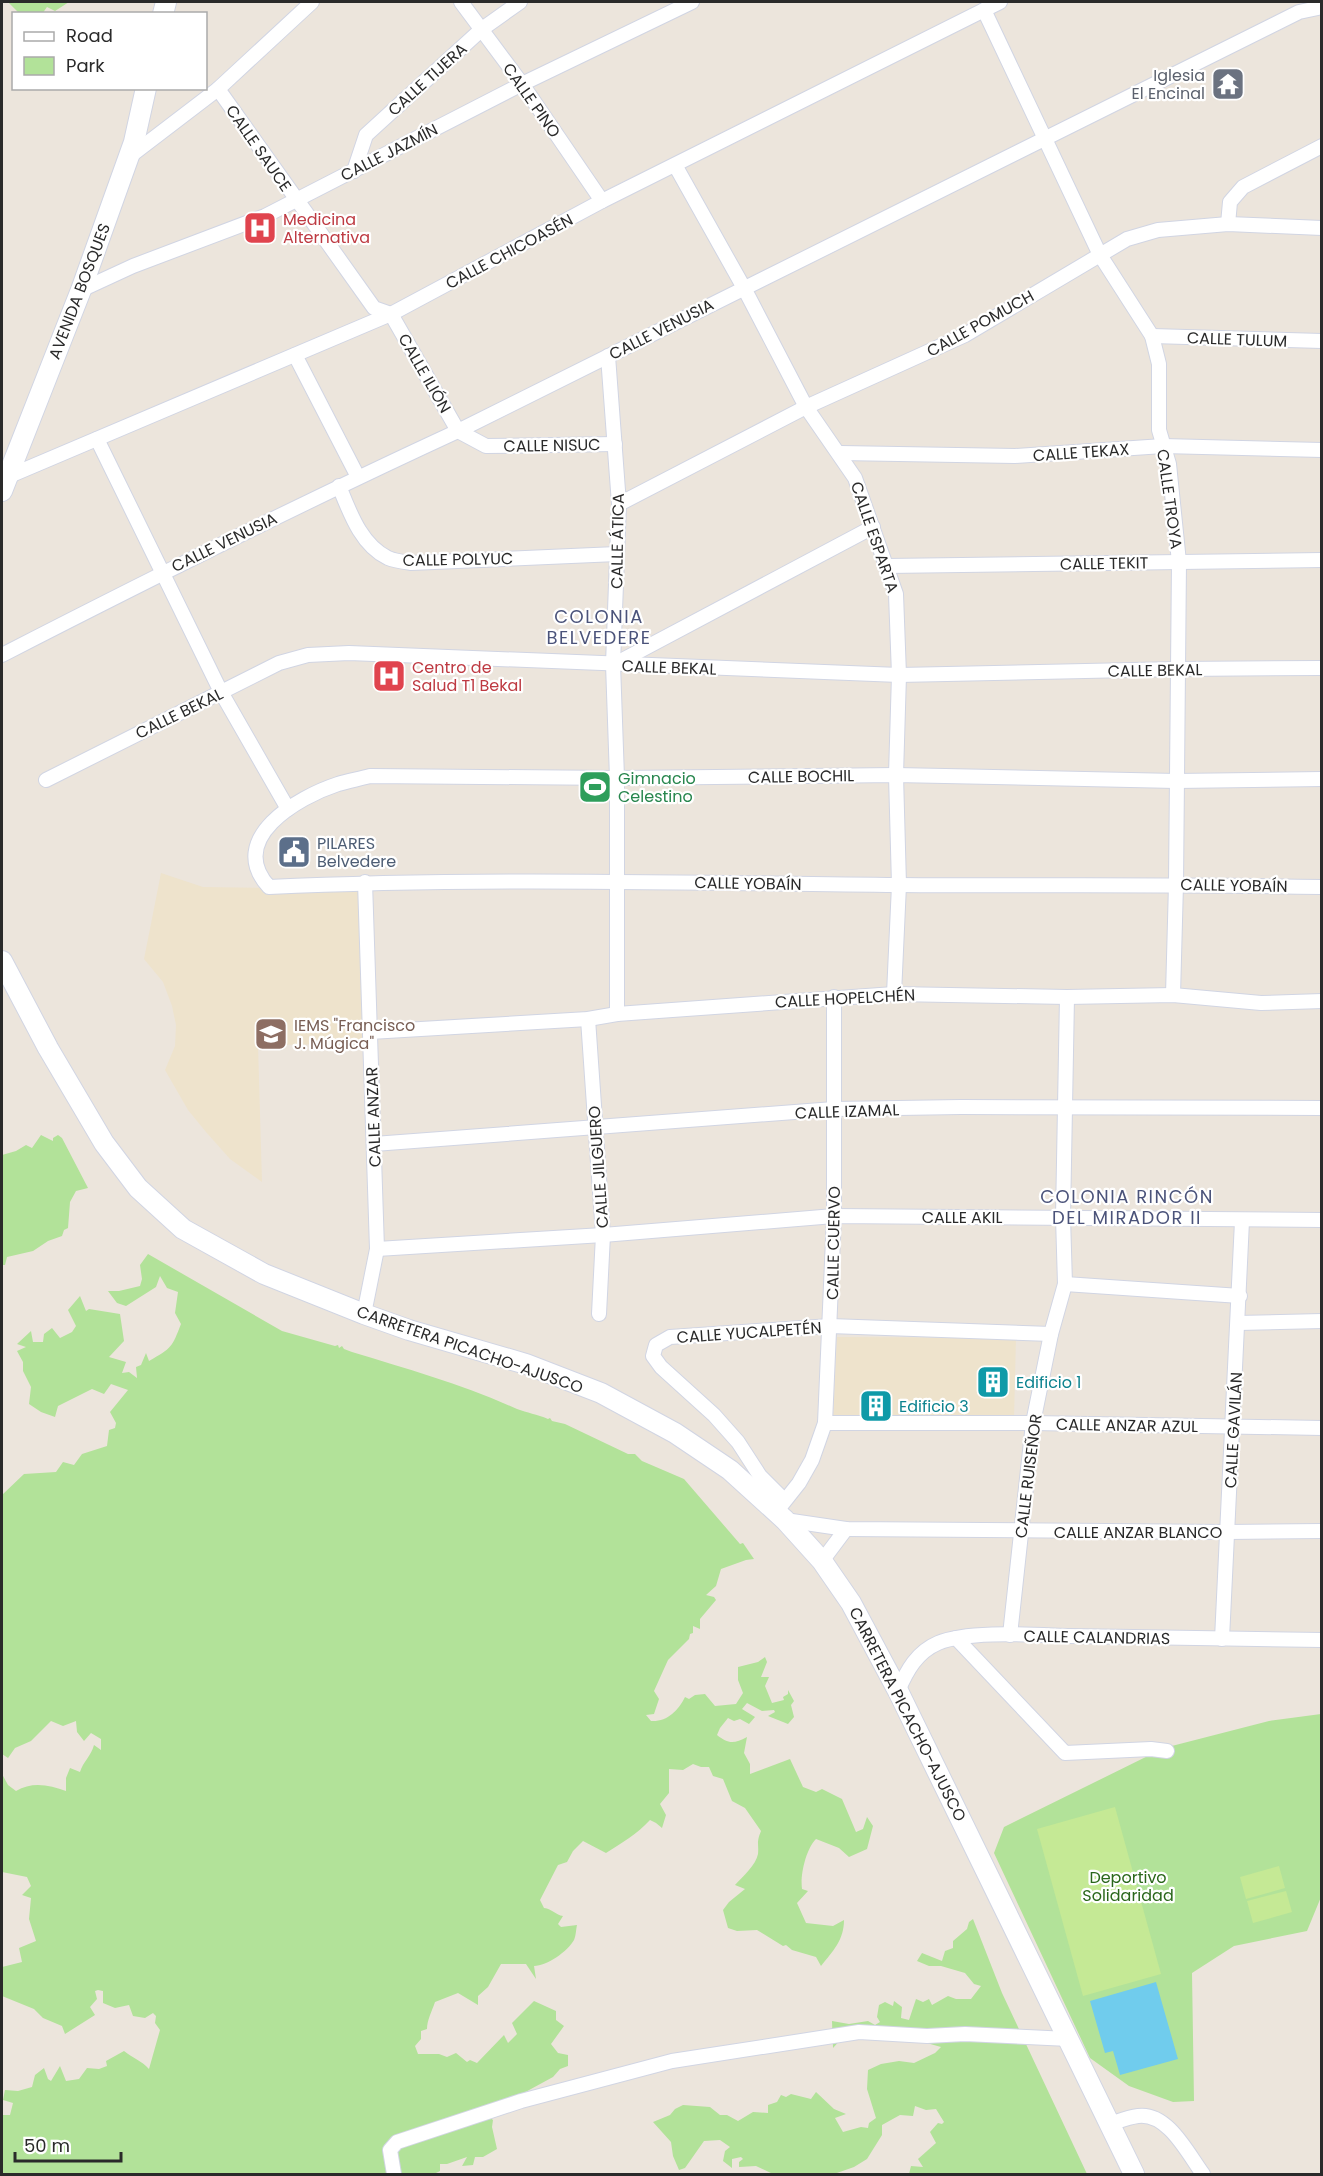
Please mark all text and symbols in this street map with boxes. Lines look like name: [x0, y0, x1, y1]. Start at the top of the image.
legend: [12, 12, 207, 90]
text: Road: [66, 23, 113, 48]
street label: CALLE TIJERA: [383, 37, 472, 121]
text: Park: [66, 53, 105, 78]
street label: CALLE PINO: [497, 58, 566, 142]
place label: Iglesia El Encinal: [1131, 64, 1205, 105]
temple icon: Iglesia El Encinal: [1210, 66, 1246, 102]
street label: CALLE SAUCE: [220, 100, 297, 196]
street label: CALLE JAZMÍN: [337, 118, 442, 187]
place label: Medicina Alternativa: [283, 208, 370, 249]
street label: CALLE CHICOASÉN: [441, 208, 577, 295]
hospital icon: Medicina Alternativa: [242, 210, 278, 246]
street label: AVENIDA BOSQUES: [43, 220, 116, 363]
street label: CALLE POMUCH: [923, 284, 1038, 362]
street label: CALLE VENUSIA: [605, 293, 718, 366]
street label: CALLE TULUM: [1186, 326, 1288, 353]
street label: CALLE ILIÓN: [393, 329, 457, 417]
street label: CALLE NISUC: [503, 433, 601, 458]
street label: CALLE TEKAX: [1032, 438, 1130, 467]
street label: CALLE TROYA: [1151, 448, 1188, 551]
street label: CALLE ESPARTA: [845, 478, 904, 596]
street label: CALLE ÁTICA: [605, 493, 630, 589]
street label: CALLE VENUSIA: [168, 507, 281, 578]
street label: CALLE POLYUC: [402, 547, 514, 572]
street label: CALLE TEKIT: [1060, 551, 1149, 576]
district label: COLONIA BELVEDERE: [546, 604, 652, 650]
street label: CALLE BEKAL: [621, 654, 717, 681]
place label: Centro de Salud T1 Bekal: [412, 656, 522, 697]
hospital icon: Centro de Salud T1 Bekal: [371, 658, 407, 694]
street label: CALLE BEKAL: [1107, 658, 1203, 683]
street label: CALLE BEKAL: [132, 682, 227, 745]
street label: CALLE BOCHIL: [748, 764, 854, 789]
place label: Gimnacio Celestino: [618, 767, 696, 808]
sports icon: Gimnacio Celestino: [577, 769, 613, 805]
place label: PILARES Belvedere: [317, 832, 396, 873]
public building icon: PILARES Belvedere: [276, 834, 312, 870]
street label: CALLE YOBAÍN: [694, 871, 802, 896]
street label: CALLE YOBAÍN: [1180, 873, 1288, 898]
street label: CALLE HOPELCHÉN: [774, 983, 916, 1014]
place label: IEMS "Francisco J. Múgica": [294, 1014, 415, 1055]
school or university icon: IEMS "Francisco J. Múgica": [253, 1016, 289, 1052]
street label: CALLE ANZAR: [360, 1066, 387, 1168]
street label: CALLE IZAMAL: [794, 1098, 900, 1125]
street label: CALLE JILGUERO: [583, 1105, 614, 1229]
district label: COLONIA RINCÓN DEL MIRADOR II: [1040, 1184, 1214, 1230]
street label: CALLE CUERVO: [821, 1186, 846, 1300]
street label: CALLE AKIL: [922, 1206, 1002, 1229]
street label: CARRETERA PICACHO-AJUSCO: [354, 1300, 586, 1399]
street label: CALLE YUCALPETÉN: [676, 1316, 822, 1349]
building icon: Edificio 1: [975, 1364, 1011, 1400]
place label: Edificio 1: [1016, 1371, 1081, 1394]
street label: CALLE GAVILÁN: [1219, 1371, 1248, 1489]
building icon: Edificio 3: [858, 1388, 894, 1424]
place label: Edificio 3: [899, 1395, 969, 1418]
street label: CALLE RUISEÑOR: [1009, 1413, 1048, 1540]
street label: CALLE ANZAR AZUL: [1056, 1413, 1198, 1438]
street label: CALLE ANZAR BLANCO: [1054, 1521, 1222, 1544]
street label: CARRETERA PICACHO-AJUSCO: [843, 1603, 972, 1825]
street label: CALLE CALANDRIAS: [1023, 1625, 1171, 1650]
park label: Deportivo Solidaridad: [1082, 1866, 1174, 1907]
scale bar: [15, 2125, 122, 2163]
text: 50 m: [24, 2133, 70, 2158]

